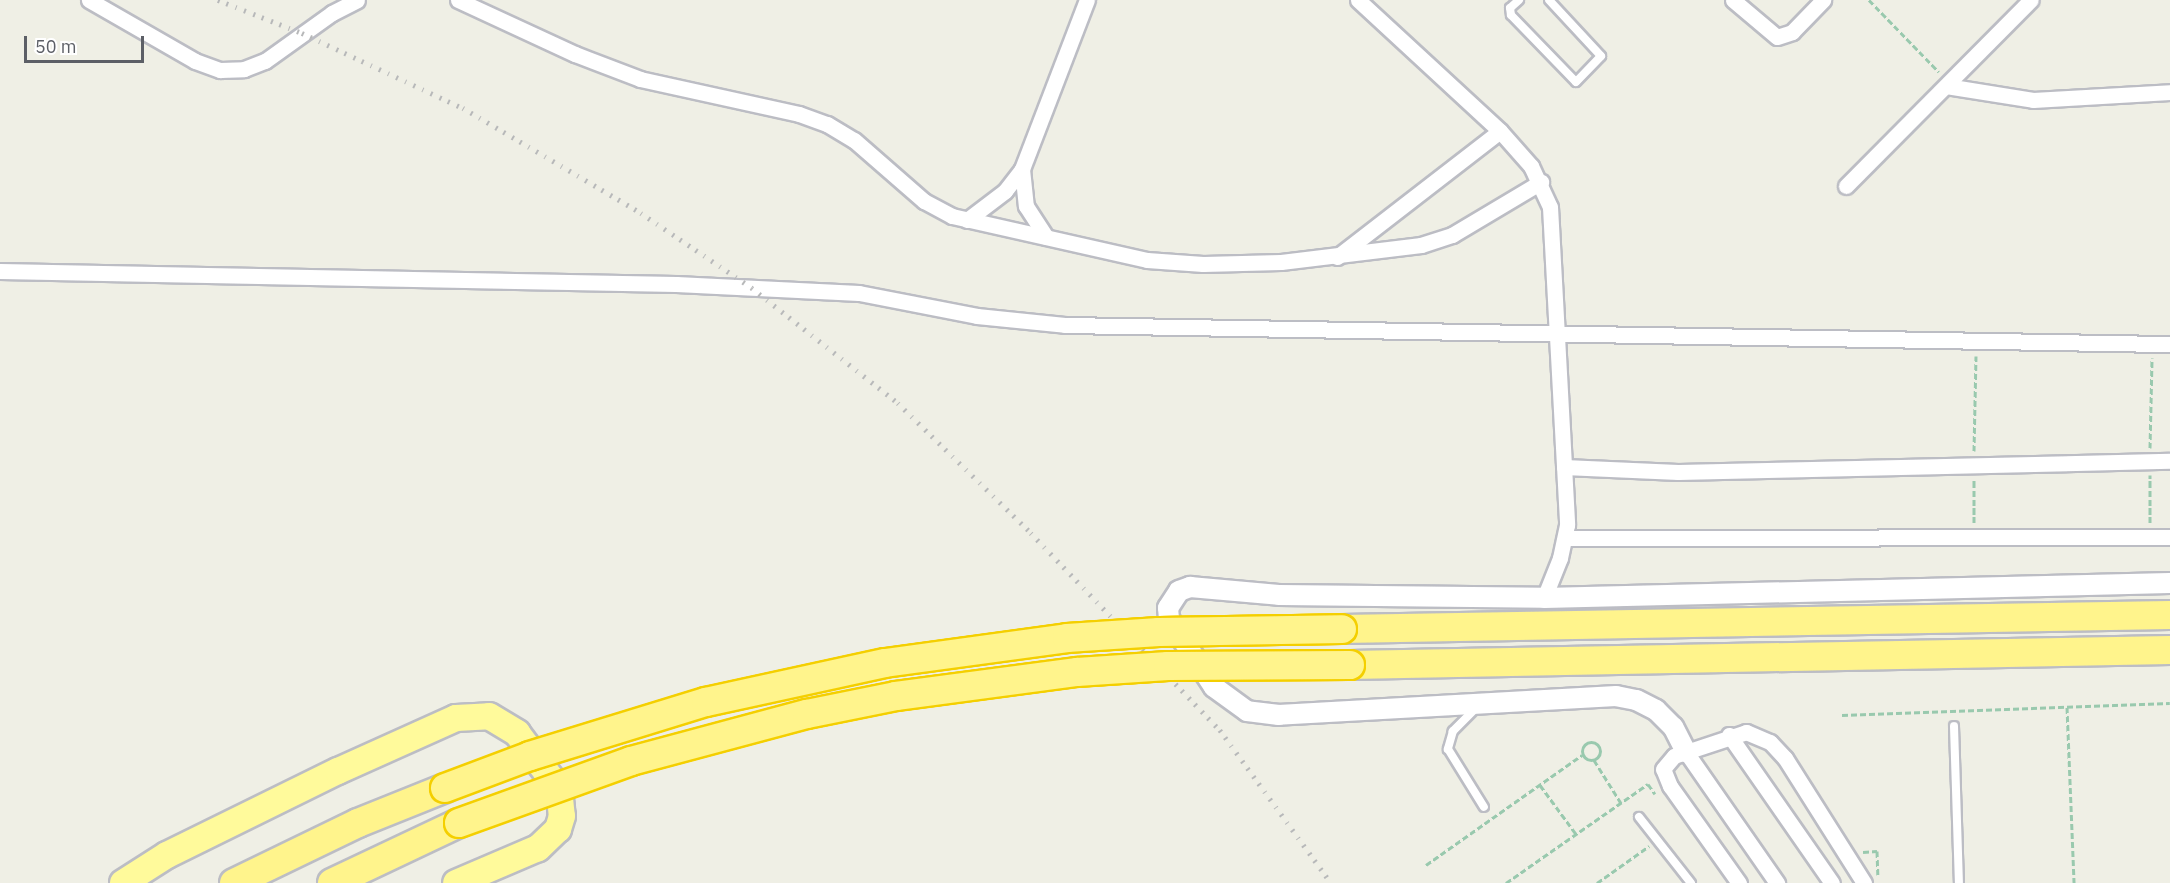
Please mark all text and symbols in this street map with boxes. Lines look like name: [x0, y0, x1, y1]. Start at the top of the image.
scale bar: [27, 24, 147, 62]
text: 50 m: [35, 35, 77, 58]

